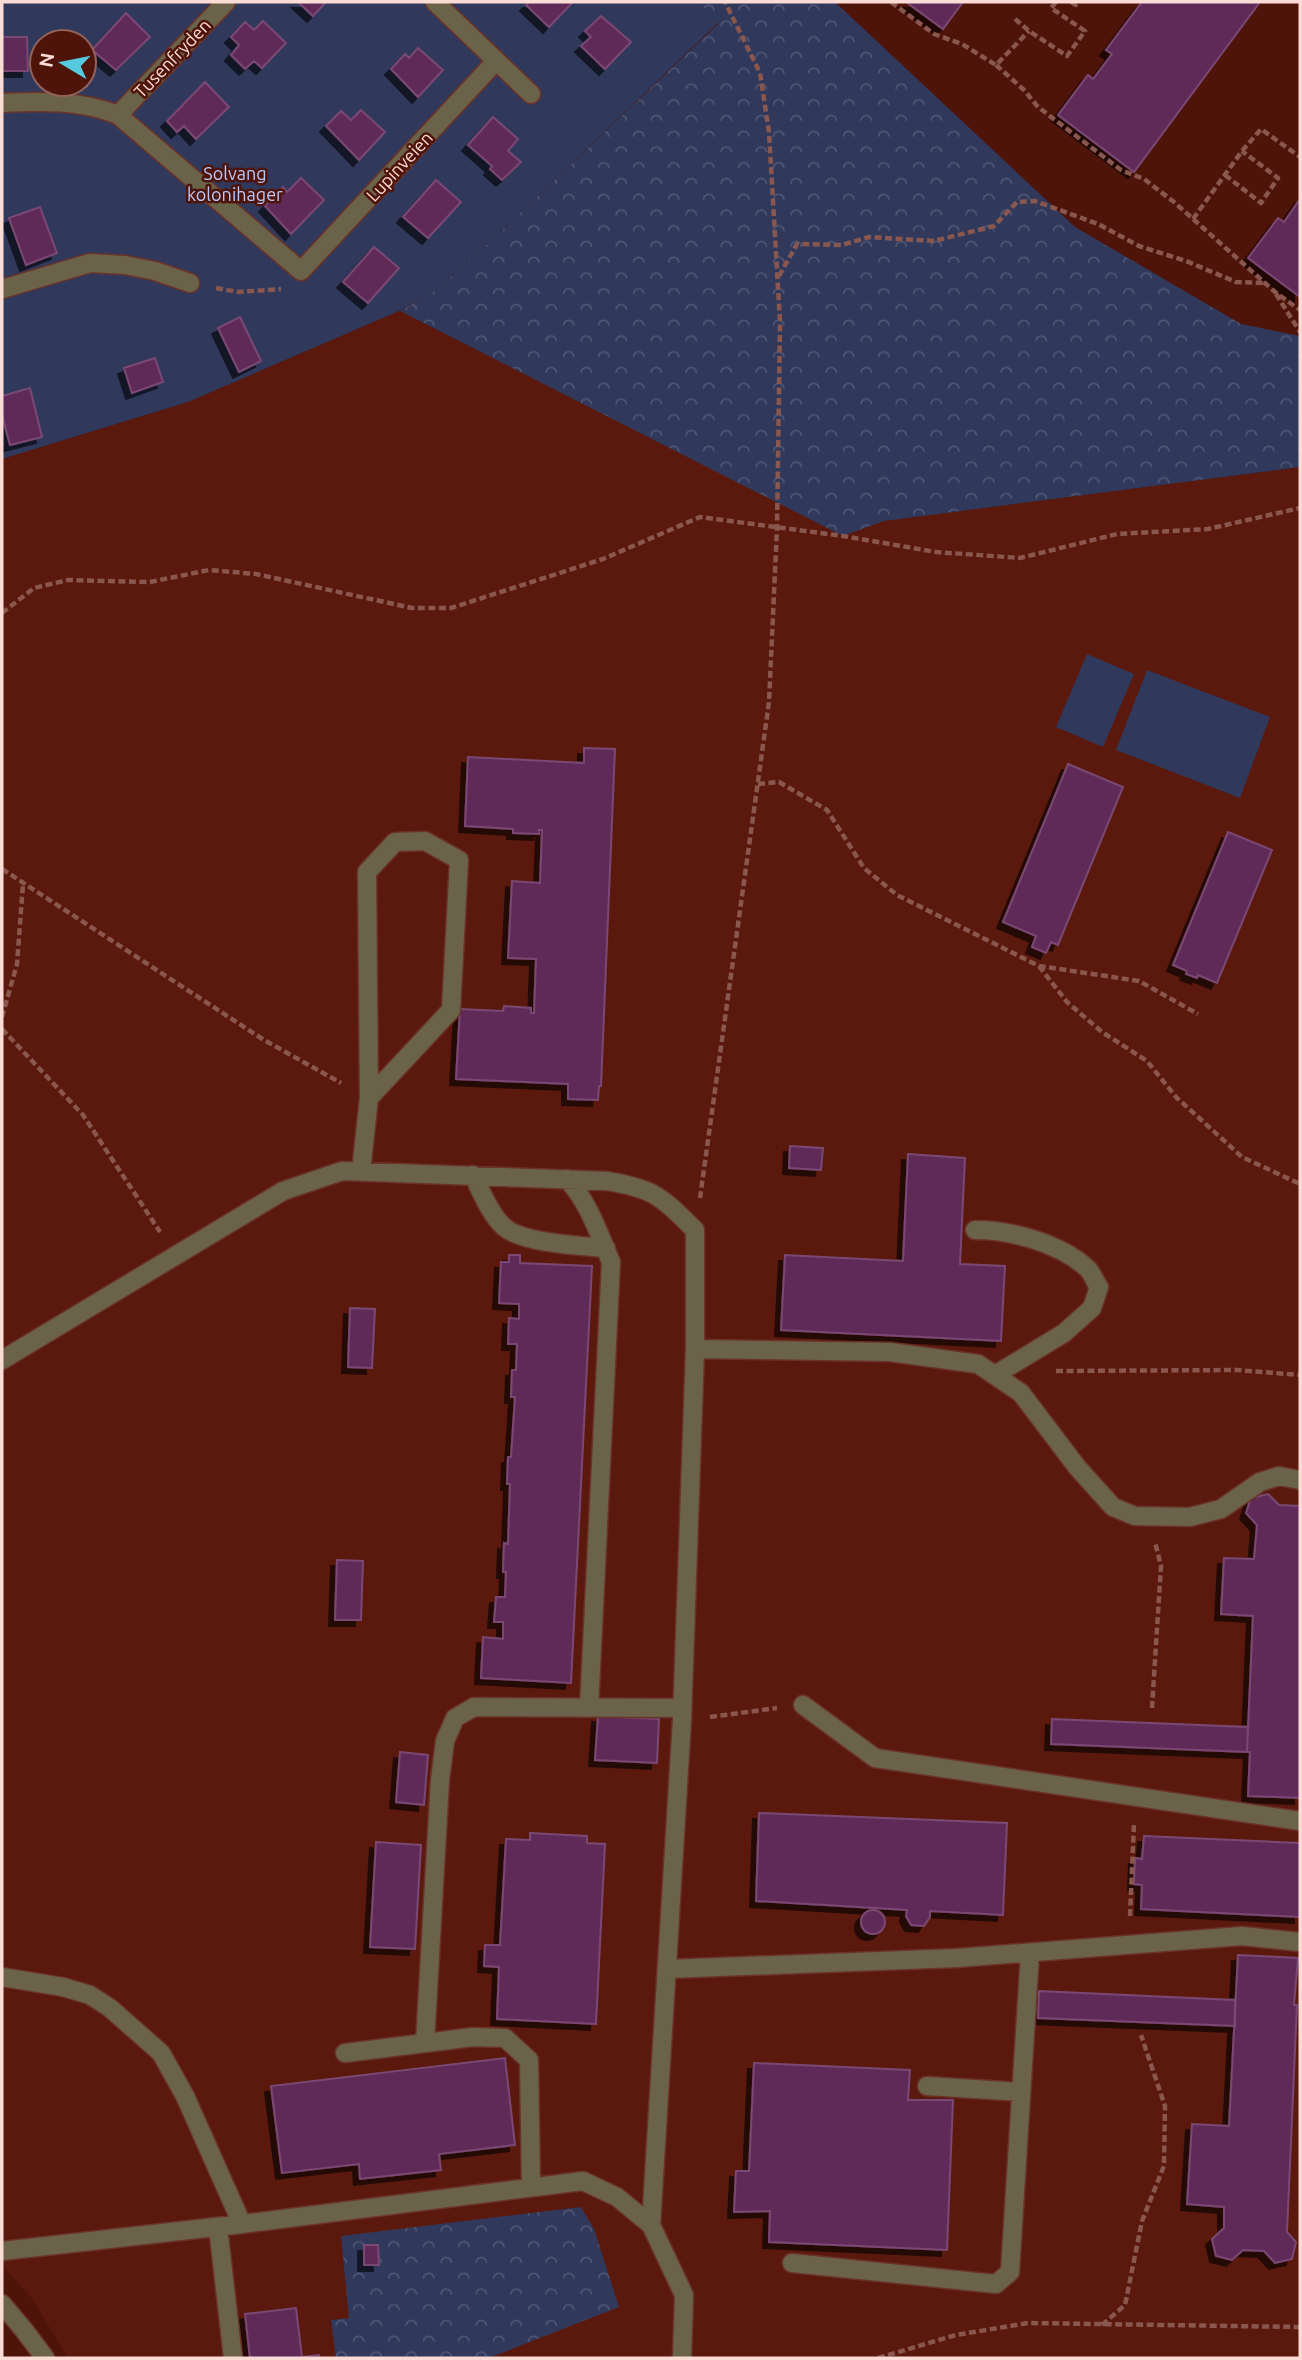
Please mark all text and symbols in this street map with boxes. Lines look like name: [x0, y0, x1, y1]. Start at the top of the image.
street label: Tusenfryden: [130, 15, 214, 101]
north arrow: [28, 28, 98, 98]
text: N: [34, 51, 58, 69]
street label: Lupinveien: [362, 127, 436, 205]
park label: Solvang kolonihager: [187, 163, 283, 204]

